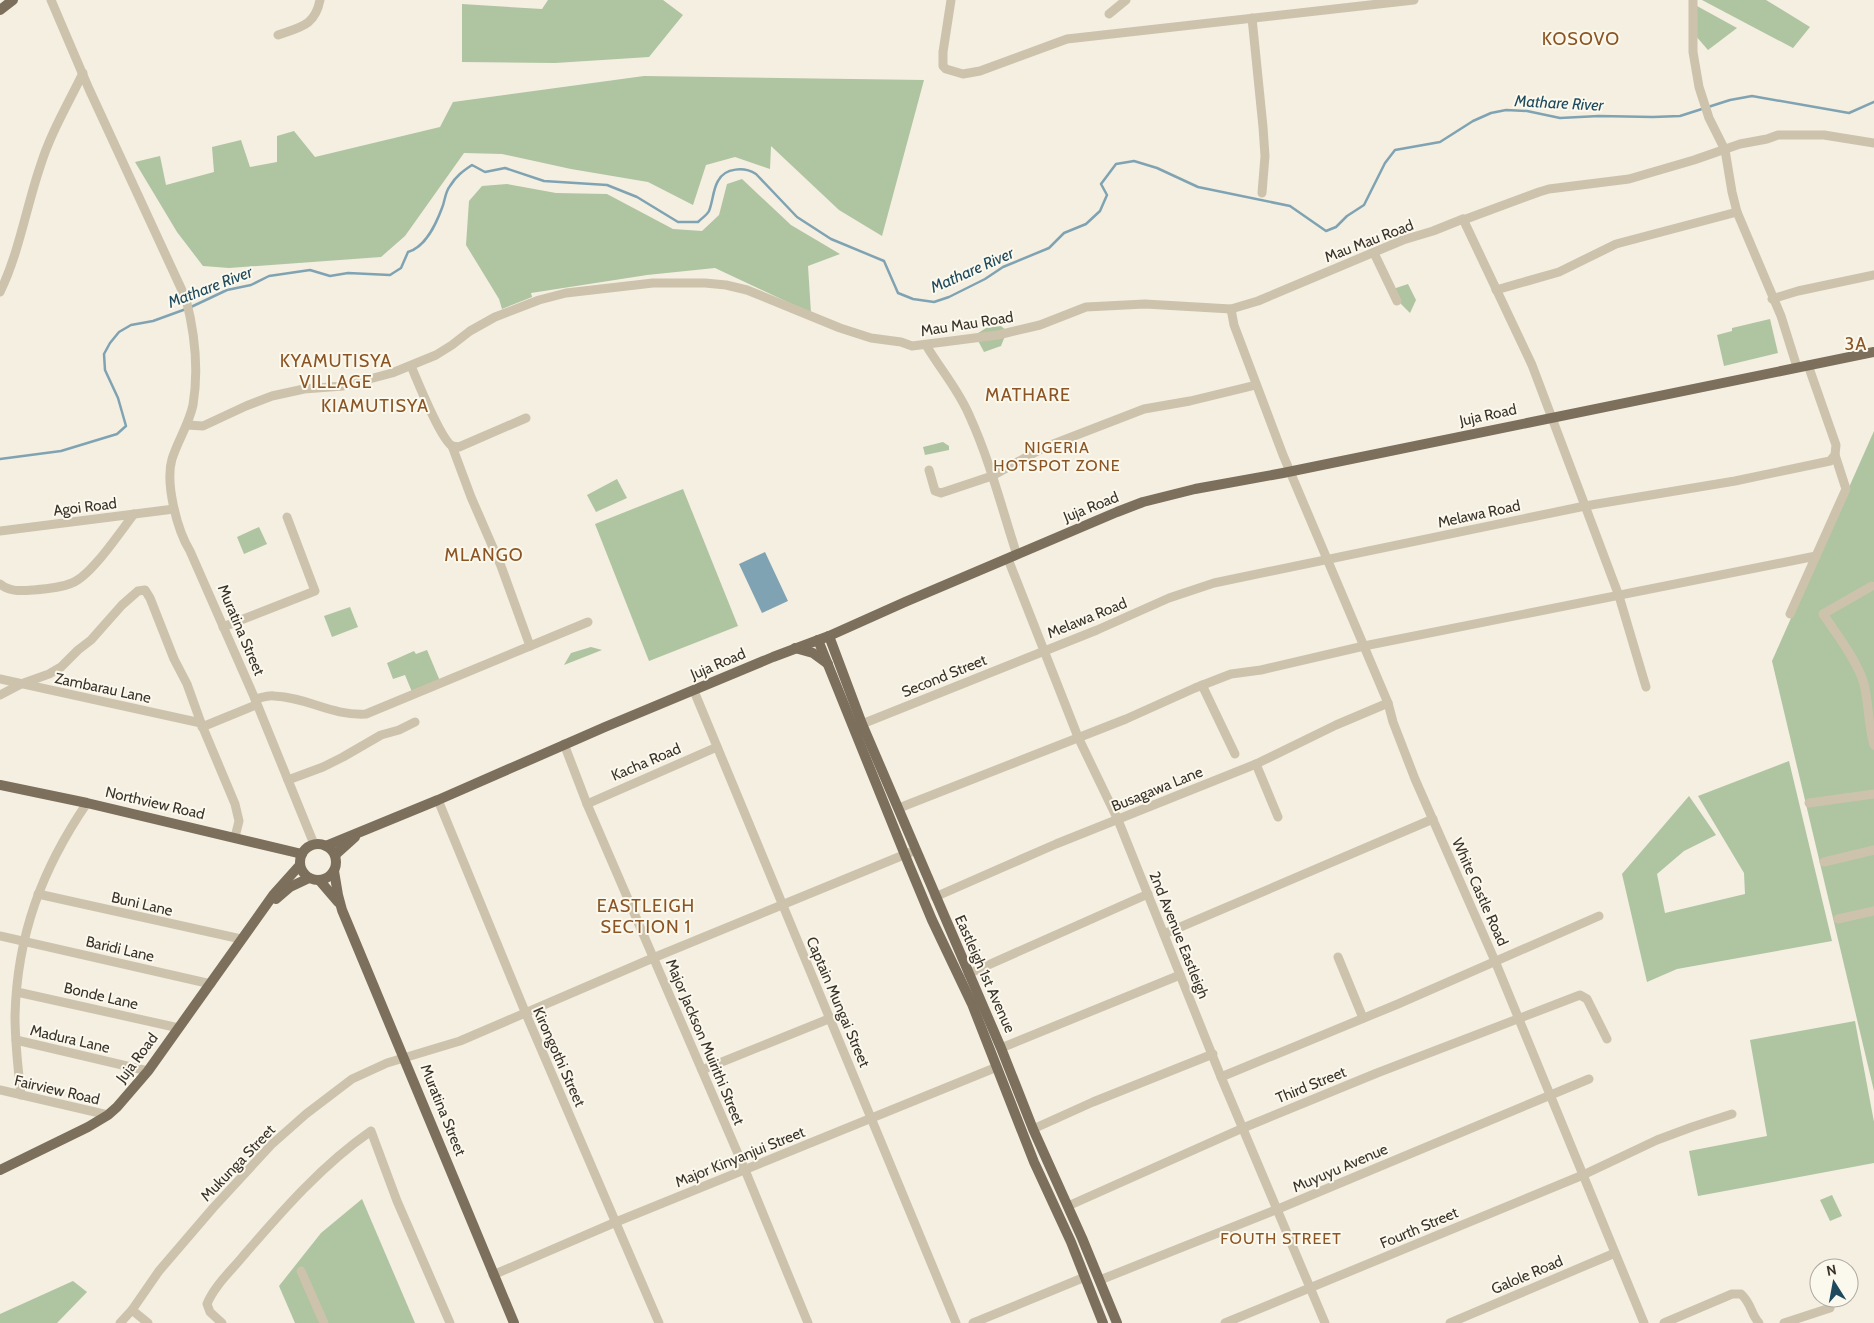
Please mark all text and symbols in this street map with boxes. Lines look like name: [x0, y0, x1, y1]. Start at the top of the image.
district label: KOSOVO: [1542, 28, 1620, 50]
water label: Mathare River: [1513, 91, 1605, 115]
street label: Mau Mau Road: [1322, 216, 1416, 266]
water label: Mathare River: [927, 243, 1018, 297]
water label: Mathare River: [164, 262, 256, 312]
street label: Mau Mau Road: [919, 308, 1015, 340]
district label: 3A: [1845, 333, 1867, 355]
district label: KYAMUTISYA VILLAGE: [280, 350, 392, 393]
district label: MATHARE: [985, 384, 1071, 406]
district label: KIAMUTISYA: [321, 395, 429, 417]
street label: Juja Road: [1457, 400, 1518, 430]
district label: NIGERIA HOTSPOT ZONE: [993, 438, 1121, 475]
street label: Juja Road: [1060, 488, 1121, 527]
street label: Agoi Road: [52, 494, 118, 520]
street label: Melawa Road: [1436, 496, 1522, 532]
district label: MLANGO: [444, 544, 524, 566]
street label: Muratina Street: [214, 582, 268, 678]
street label: Melawa Road: [1045, 594, 1129, 642]
street label: Juja Road: [687, 644, 748, 684]
street label: Second Street: [899, 651, 989, 701]
street label: Zambarau Lane: [53, 669, 153, 707]
street label: Kacha Road: [609, 739, 683, 785]
street label: Busagawa Lane: [1109, 762, 1206, 815]
street label: Northview Road: [104, 783, 206, 823]
street label: White Castle Road: [1448, 835, 1512, 949]
street label: 2nd Avenue Eastleigh: [1145, 869, 1213, 1001]
street label: Buni Lane: [110, 888, 175, 920]
district label: EASTLEIGH SECTION 1: [597, 895, 695, 938]
street label: Eastleigh 1st Avenue: [951, 912, 1019, 1036]
street label: Baridi Lane: [84, 932, 156, 966]
street label: Captain Mungai Street: [802, 934, 874, 1070]
street label: Major Jackson Muirithi Street: [662, 956, 748, 1128]
street label: Bonde Lane: [62, 979, 140, 1013]
street label: Kirongothi Street: [529, 1004, 589, 1110]
street label: Madura Lane: [28, 1021, 112, 1057]
street label: Juja Road: [112, 1029, 162, 1087]
street label: Muratina Street: [416, 1062, 470, 1158]
street label: Third Street: [1273, 1063, 1349, 1107]
street label: Fairview Road: [13, 1071, 101, 1109]
street label: Mukunga Street: [197, 1121, 279, 1205]
street label: Major Kinyanjui Street: [673, 1123, 807, 1191]
street label: Muyuyu Avenue: [1290, 1140, 1391, 1196]
street label: Fourth Street: [1377, 1203, 1461, 1253]
district label: FOUTH STREET: [1220, 1229, 1342, 1248]
street label: Galole Road: [1488, 1252, 1566, 1298]
north arrow: [1809, 1258, 1859, 1308]
text: N: [1825, 1260, 1838, 1280]

